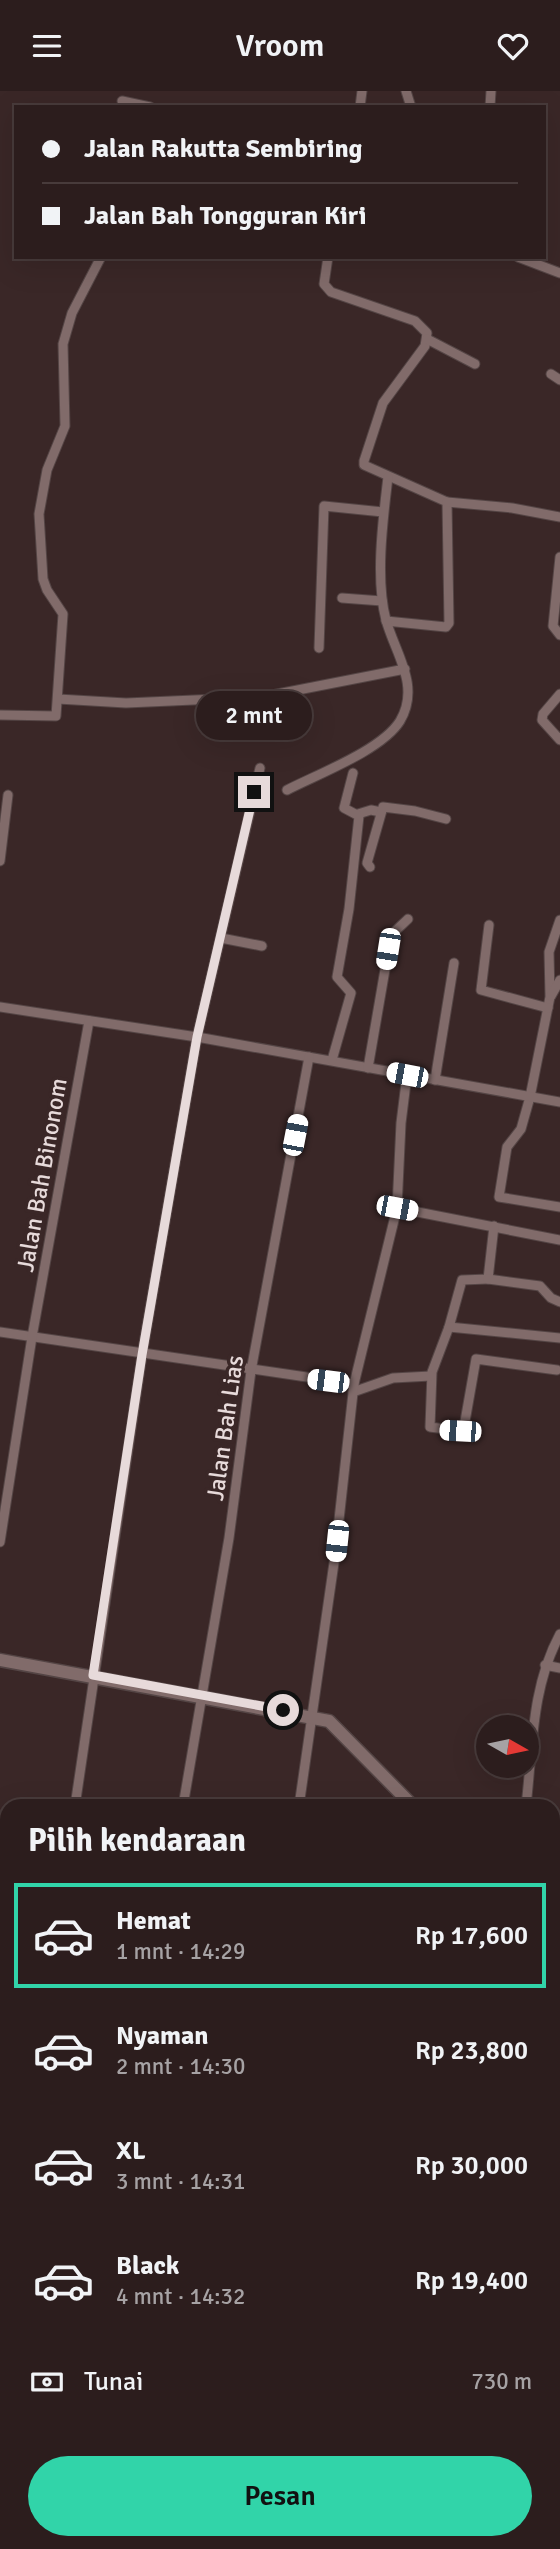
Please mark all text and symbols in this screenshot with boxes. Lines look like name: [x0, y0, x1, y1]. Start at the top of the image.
text: Vroom: [236, 26, 324, 65]
icon: menu: [28, 27, 66, 65]
icon: heart: [494, 27, 532, 65]
text: Jalan Rakutta Sembiring: [84, 133, 363, 165]
text: Jalan Bah Tongguran Kiri: [84, 200, 366, 232]
callout: 2 mnt: [196, 691, 312, 739]
text: 2 mnt: [226, 701, 282, 730]
route end: [238, 776, 270, 808]
car: [375, 927, 402, 971]
car: [385, 1061, 430, 1089]
street label: Jalan Bah Binonom: [10, 1076, 74, 1274]
car: [281, 1112, 310, 1158]
car: [375, 1194, 420, 1222]
street label: Jalan Bah Lias: [200, 1354, 250, 1502]
car: [306, 1368, 351, 1394]
car: [439, 1419, 482, 1443]
car: [325, 1519, 350, 1563]
route start: [267, 1694, 299, 1726]
north arrow: [476, 1715, 539, 1778]
map controls: [476, 1715, 539, 1778]
text: Pilih kendaraan: [28, 1821, 246, 1860]
icon: car: [32, 1904, 95, 1967]
text: Hemat: [116, 1905, 191, 1937]
text: Rp 17,600: [415, 1920, 528, 1952]
text: 1 mnt · 14:29: [116, 1937, 245, 1966]
icon: car: [32, 2019, 95, 2082]
text: Nyaman: [116, 2020, 209, 2052]
text: Rp 23,800: [415, 2035, 528, 2067]
text: 2 mnt · 14:30: [116, 2052, 245, 2081]
icon: car: [32, 2134, 95, 2197]
text: XL: [116, 2135, 146, 2167]
text: Rp 30,000: [415, 2150, 528, 2182]
text: 3 mnt · 14:31: [116, 2167, 245, 2196]
icon: car: [32, 2249, 95, 2312]
text: Black: [116, 2250, 179, 2282]
text: Rp 19,400: [415, 2265, 528, 2297]
text: 4 mnt · 14:32: [116, 2282, 245, 2311]
icon: cash: [28, 2363, 66, 2401]
text: Tunai: [84, 2366, 143, 2398]
text: 730 m: [471, 2367, 532, 2396]
button: Pesan: [28, 2456, 532, 2536]

